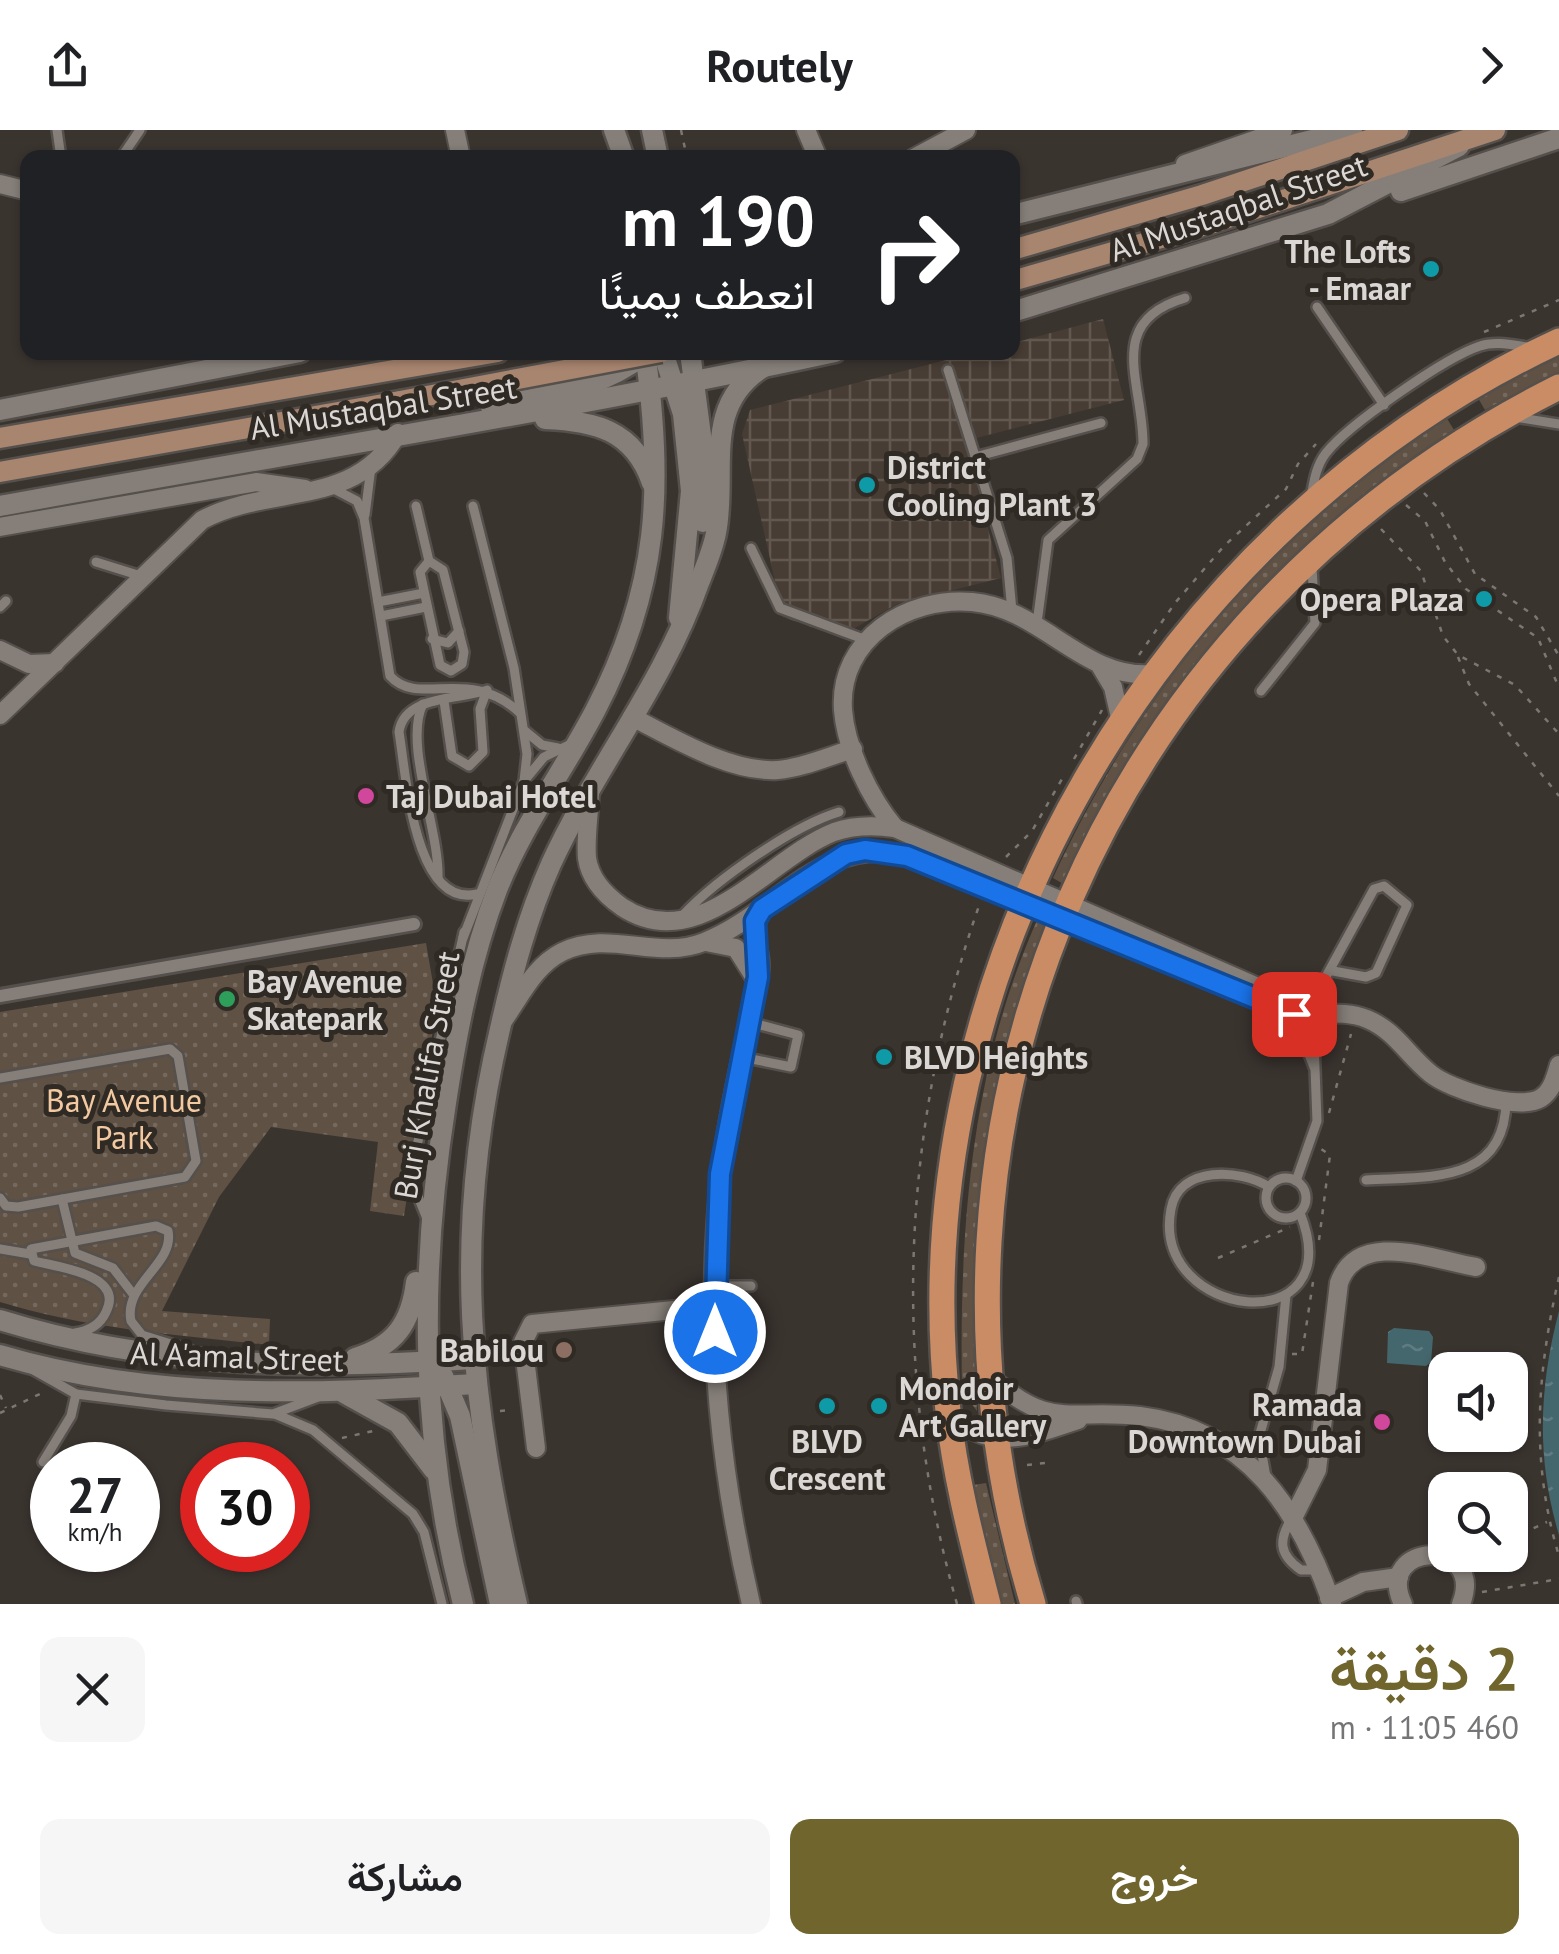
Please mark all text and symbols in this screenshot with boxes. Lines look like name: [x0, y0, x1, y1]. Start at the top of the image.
text: Routely: [706, 36, 853, 94]
icon: share: [40, 38, 95, 93]
icon: forward: [1464, 38, 1519, 93]
street label: Al Mustaqbal Street: [1104, 143, 1372, 271]
text: 190 m: [622, 175, 815, 265]
icon: right: [850, 190, 980, 320]
place label: The Lofts - Emaar: [1284, 230, 1412, 309]
marker: The Lofts - Emaar: [1420, 258, 1442, 280]
text: انعطف يمينًا: [599, 263, 815, 321]
street label: Al Mustaqbal Street: [247, 365, 519, 449]
place label: District Cooling Plant 3: [887, 446, 1097, 525]
marker: District Cooling Plant 3: [856, 474, 878, 496]
place label: Opera Plaza: [1300, 578, 1464, 620]
marker: Opera Plaza: [1473, 588, 1495, 610]
place label: Taj Dubai Hotel: [386, 775, 596, 817]
marker: Taj Dubai Hotel: [355, 785, 377, 807]
street label: Burj Khalifa Street: [384, 948, 469, 1202]
place label: Bay Avenue Skatepark: [247, 960, 403, 1039]
pin: [1252, 972, 1337, 1057]
icon: arrive: [1267, 987, 1322, 1042]
marker: Bay Avenue Skatepark: [216, 988, 238, 1010]
place label: BLVD Heights: [904, 1036, 1088, 1078]
marker: BLVD Heights: [873, 1046, 895, 1068]
park label: Bay Avenue Park: [46, 1079, 202, 1158]
position arrow: [663, 1280, 767, 1384]
place label: Babilou: [440, 1329, 544, 1371]
street label: Al A'amal Street: [129, 1331, 345, 1381]
marker: Babilou: [553, 1339, 575, 1361]
map controls: [1428, 1352, 1528, 1572]
button: sound: [1428, 1352, 1528, 1452]
place label: Mondoir Art Gallery: [899, 1367, 1047, 1446]
place label: Ramada Downtown Dubai: [1128, 1383, 1362, 1462]
marker: BLVD Crescent: [816, 1395, 838, 1417]
marker: Mondoir Art Gallery: [868, 1395, 890, 1417]
marker: Ramada Downtown Dubai: [1371, 1411, 1393, 1433]
place label: BLVD Crescent: [769, 1420, 886, 1499]
speed limit sign: 30: [180, 1442, 310, 1572]
text: 27: [67, 1462, 123, 1527]
button: search: [1428, 1472, 1528, 1572]
text: km/h: [68, 1516, 122, 1548]
text: 2 دقيقة: [1329, 1629, 1519, 1707]
button: close: [40, 1637, 145, 1742]
text: 460 m · 11:05: [1330, 1706, 1519, 1748]
button: مشاركة: [40, 1819, 770, 1934]
button: خروج: [790, 1819, 1519, 1934]

